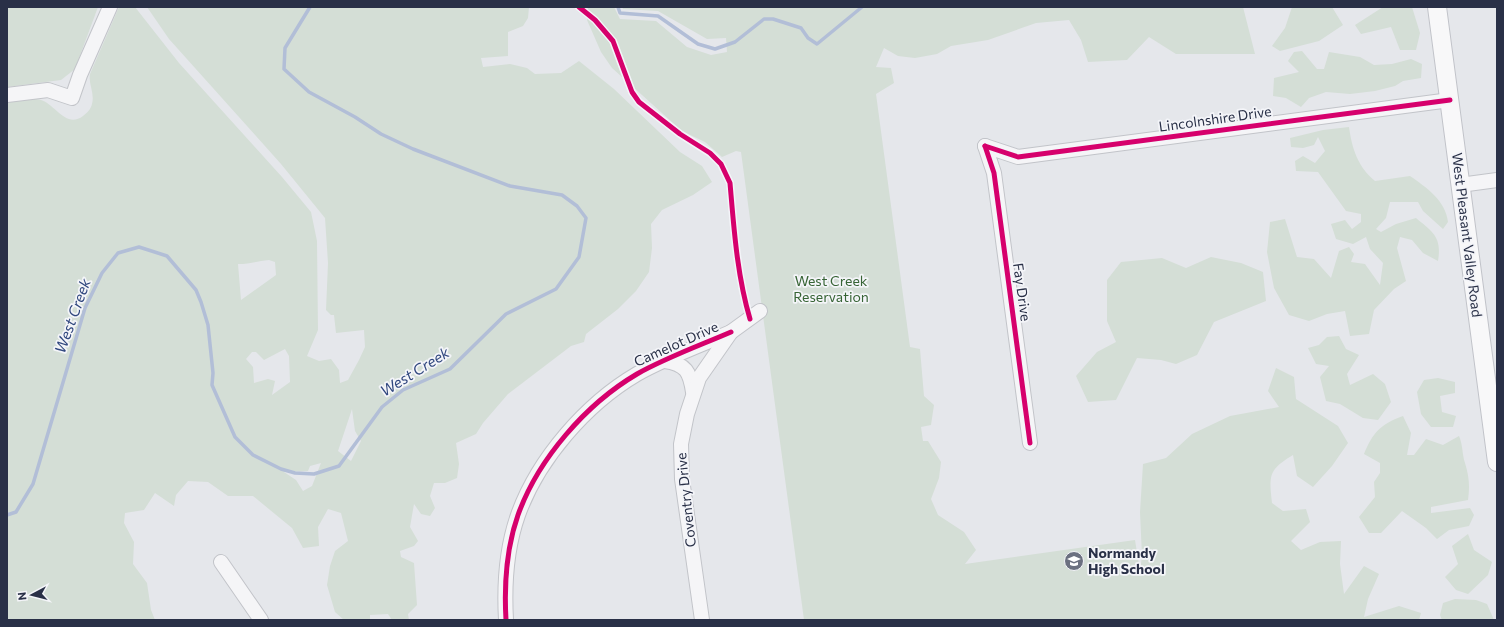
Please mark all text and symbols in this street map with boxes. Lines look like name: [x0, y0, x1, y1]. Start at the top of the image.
street label: Lincolnshire Drive: [1157, 102, 1272, 135]
street label: West Pleasant Valley Road: [1449, 152, 1486, 318]
street label: Fay Drive: [1010, 262, 1035, 322]
park label: West Creek Reservation: [793, 272, 869, 305]
water label: West Creek: [50, 275, 94, 355]
street label: Camelot Drive: [631, 317, 721, 370]
water label: West Creek: [377, 342, 453, 399]
street label: Coventry Drive: [672, 452, 699, 548]
place label: Normandy High School: [1088, 544, 1165, 577]
school or university icon: Normandy High School: [1063, 550, 1085, 572]
north arrow: [12, 575, 52, 615]
text: N: [15, 591, 29, 601]

